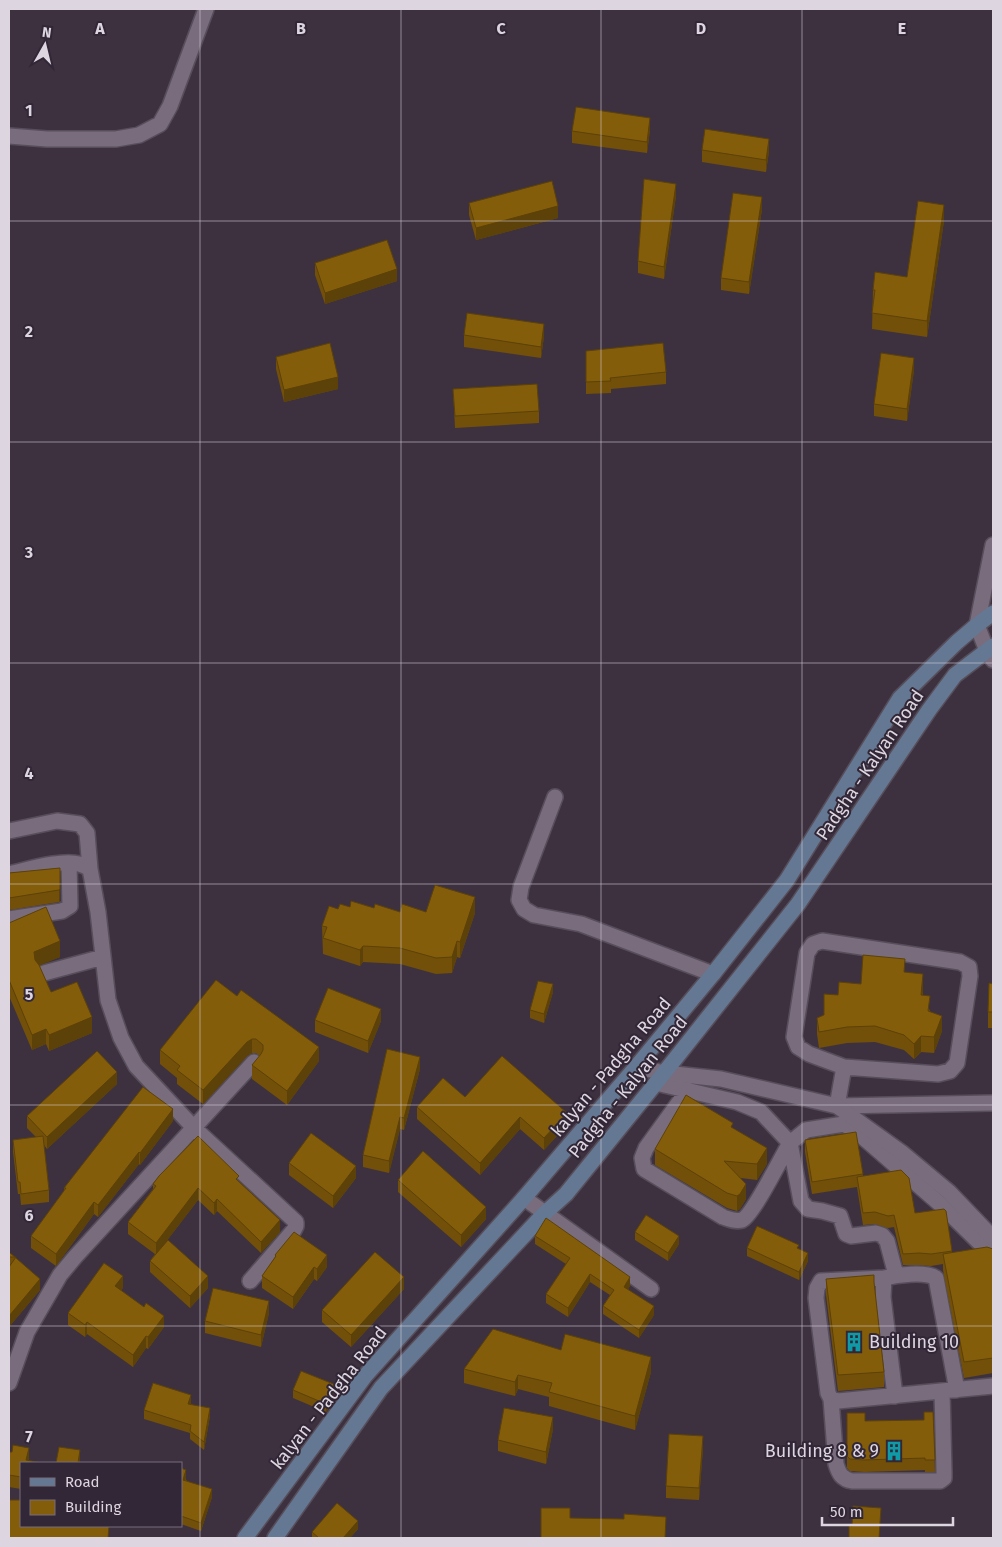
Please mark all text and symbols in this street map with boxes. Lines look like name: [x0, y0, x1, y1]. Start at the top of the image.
text: A: [94, 19, 105, 38]
text: B: [296, 19, 306, 38]
text: C: [496, 19, 506, 38]
text: D: [696, 19, 706, 38]
text: E: [898, 19, 906, 38]
north arrow: [20, 20, 70, 70]
text: N: [41, 24, 53, 42]
text: 1: [25, 101, 33, 120]
text: 2: [25, 322, 33, 341]
text: 3: [24, 543, 33, 562]
street label: Padgha - Kalyan Road: [811, 686, 929, 844]
text: 4: [24, 764, 34, 783]
text: 5: [25, 985, 34, 1004]
street label: kalyan - Padgha Road: [546, 993, 676, 1141]
street label: Padgha - Kalyan Road: [564, 1011, 692, 1163]
text: 6: [24, 1206, 34, 1225]
street label: kalyan - Padgha Road: [266, 1322, 392, 1474]
building icon: Building 10: [843, 1331, 865, 1353]
place label: Building 10: [869, 1331, 959, 1353]
text: 7: [25, 1427, 33, 1446]
place label: Building 8 & 9: [765, 1440, 879, 1462]
building icon: Building 8 & 9: [883, 1440, 905, 1462]
legend: [20, 1462, 182, 1527]
text: Road: [65, 1473, 100, 1491]
scale bar: [822, 1494, 953, 1526]
text: Building: [65, 1498, 121, 1516]
text: 50 m: [830, 1503, 863, 1521]

